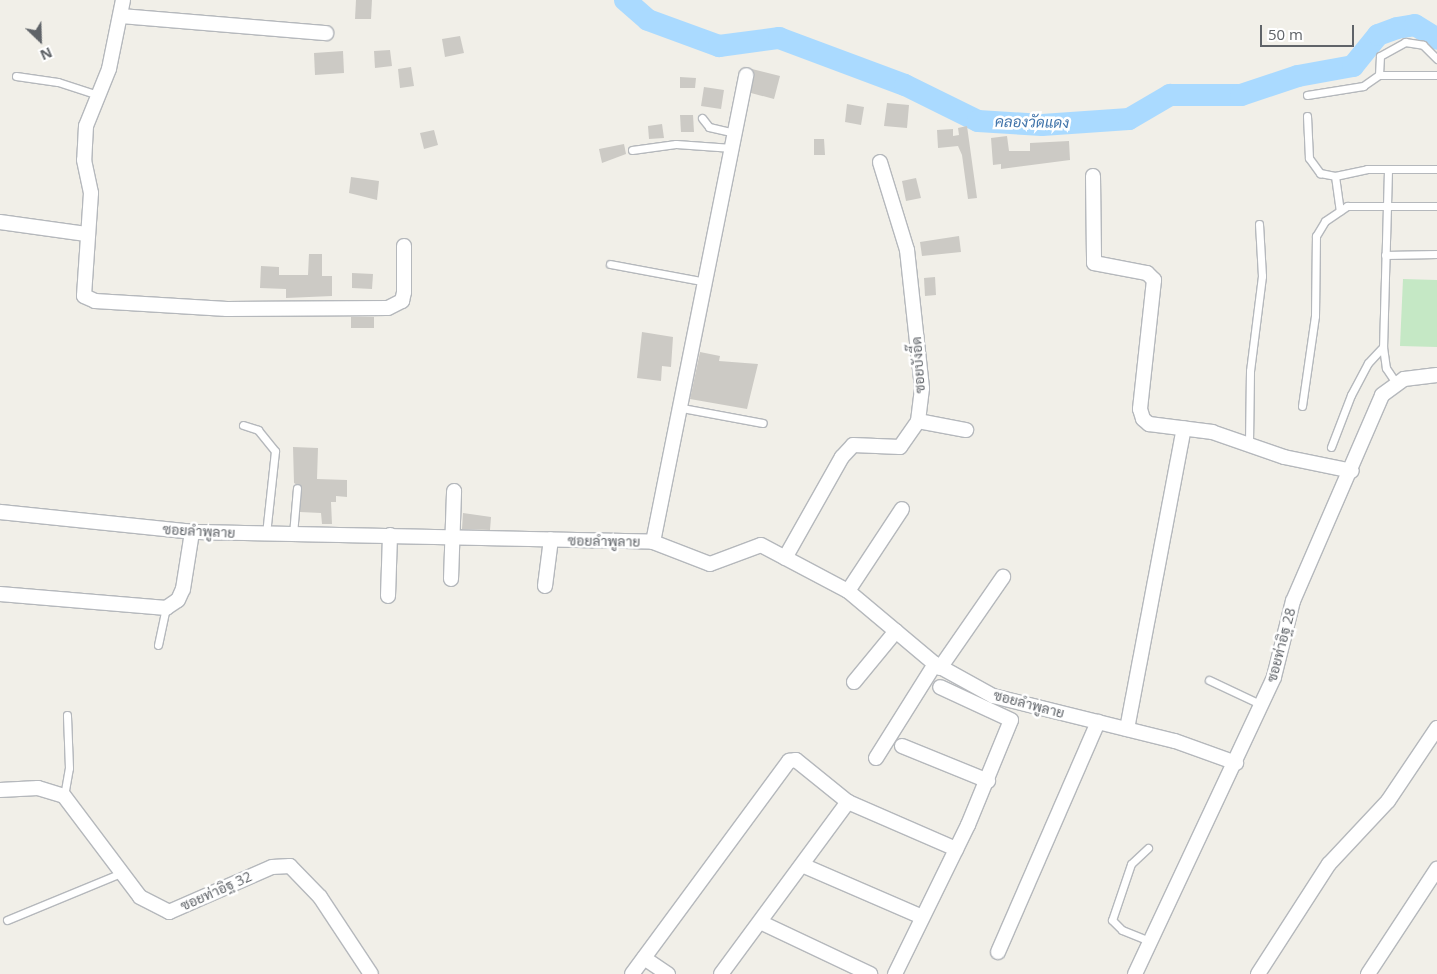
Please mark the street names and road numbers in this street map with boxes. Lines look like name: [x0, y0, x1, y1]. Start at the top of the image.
street label: ซอยบังอี๊ด: [908, 336, 928, 394]
street label: ซอยลำพูลาย: [162, 521, 236, 541]
street label: ซอยลำพูลาย: [567, 532, 641, 550]
street label: ซอยท่าอิฐ 28: [1263, 606, 1299, 684]
street label: ซอยลำพูลาย: [992, 686, 1066, 722]
street label: ซอยท่าอิฐ 32: [178, 868, 254, 914]

